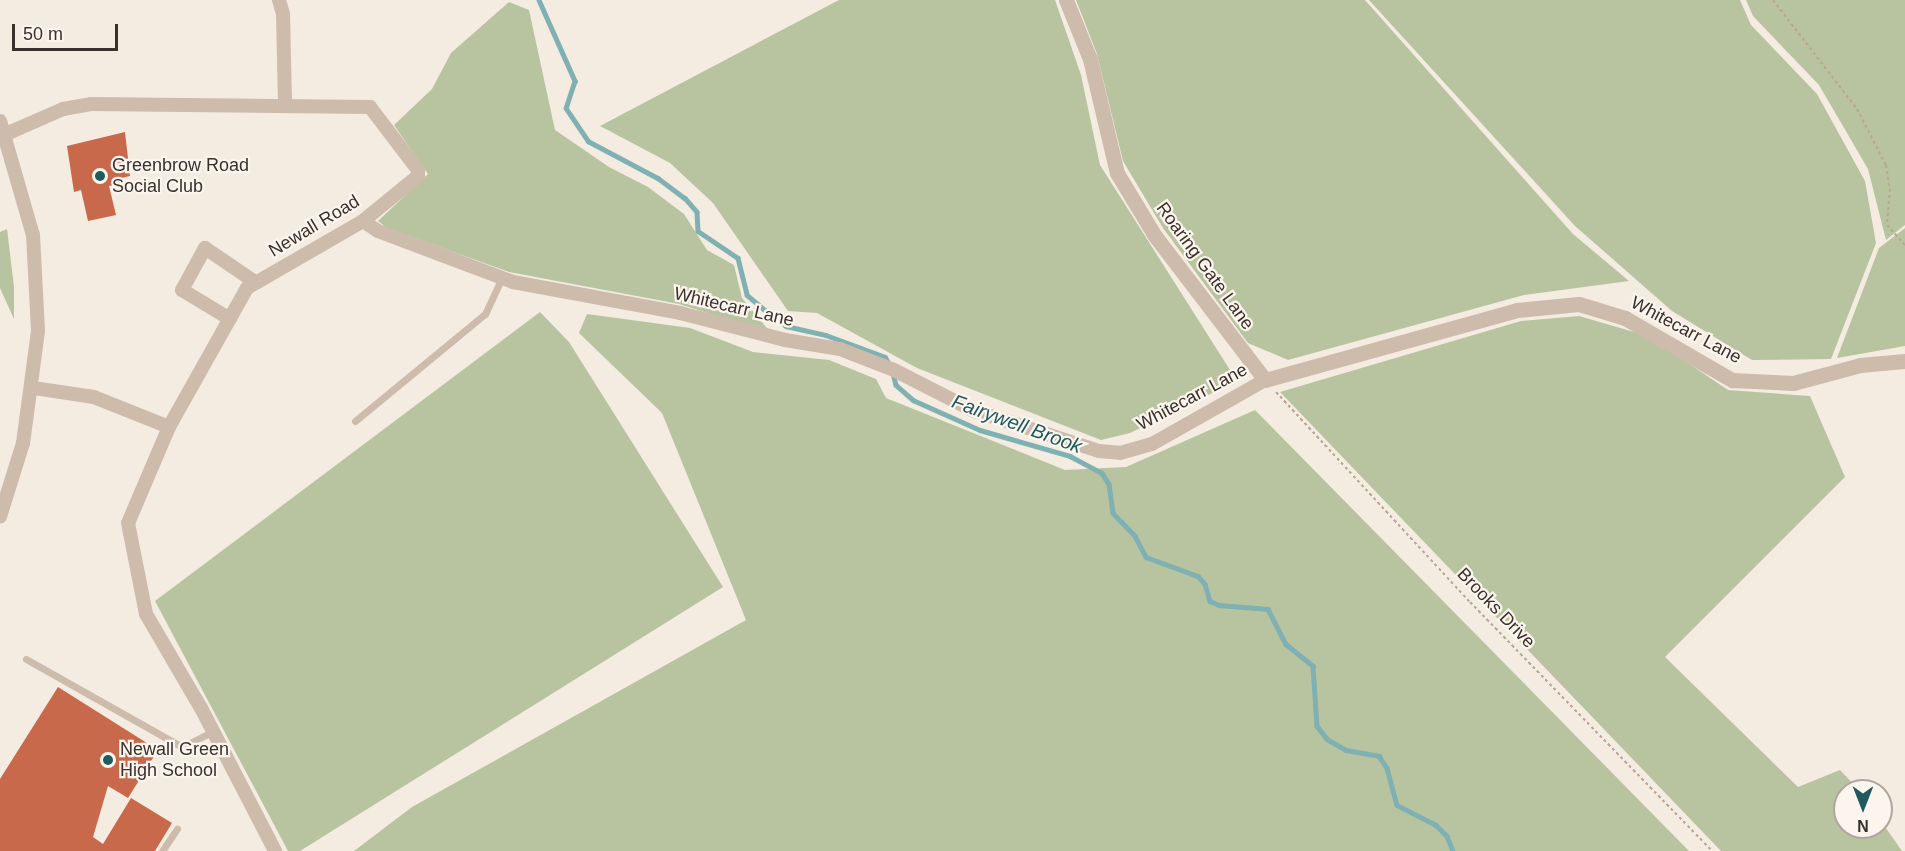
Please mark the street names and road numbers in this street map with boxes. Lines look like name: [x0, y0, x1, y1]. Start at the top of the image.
street label: Newall Road: [265, 190, 363, 262]
street label: Roaring Gate Lane: [1152, 198, 1258, 334]
street label: Whitecarr Lane: [672, 283, 796, 331]
street label: Whitecarr Lane: [1627, 292, 1745, 368]
street label: Whitecarr Lane: [1133, 359, 1251, 435]
street label: Brooks Drive: [1452, 563, 1540, 653]

